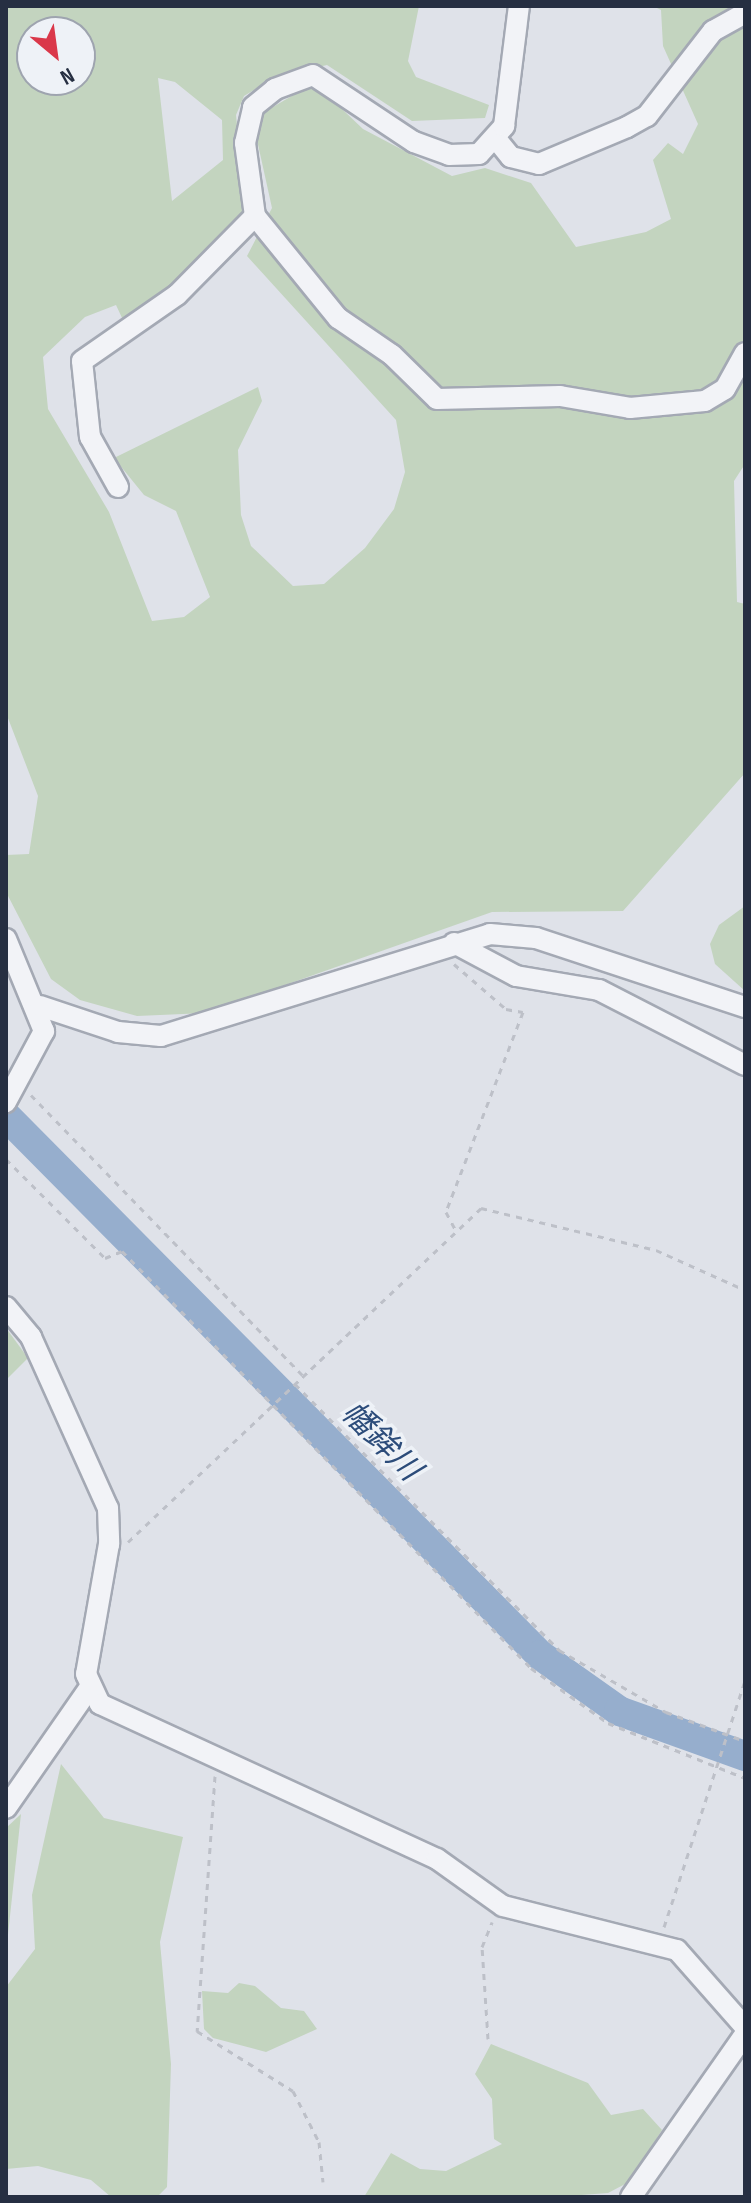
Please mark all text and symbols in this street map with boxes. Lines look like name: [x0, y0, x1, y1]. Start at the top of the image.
north arrow: [16, 16, 96, 96]
text: N: [55, 61, 79, 90]
water label: 幡鉾川: [332, 1394, 428, 1490]

